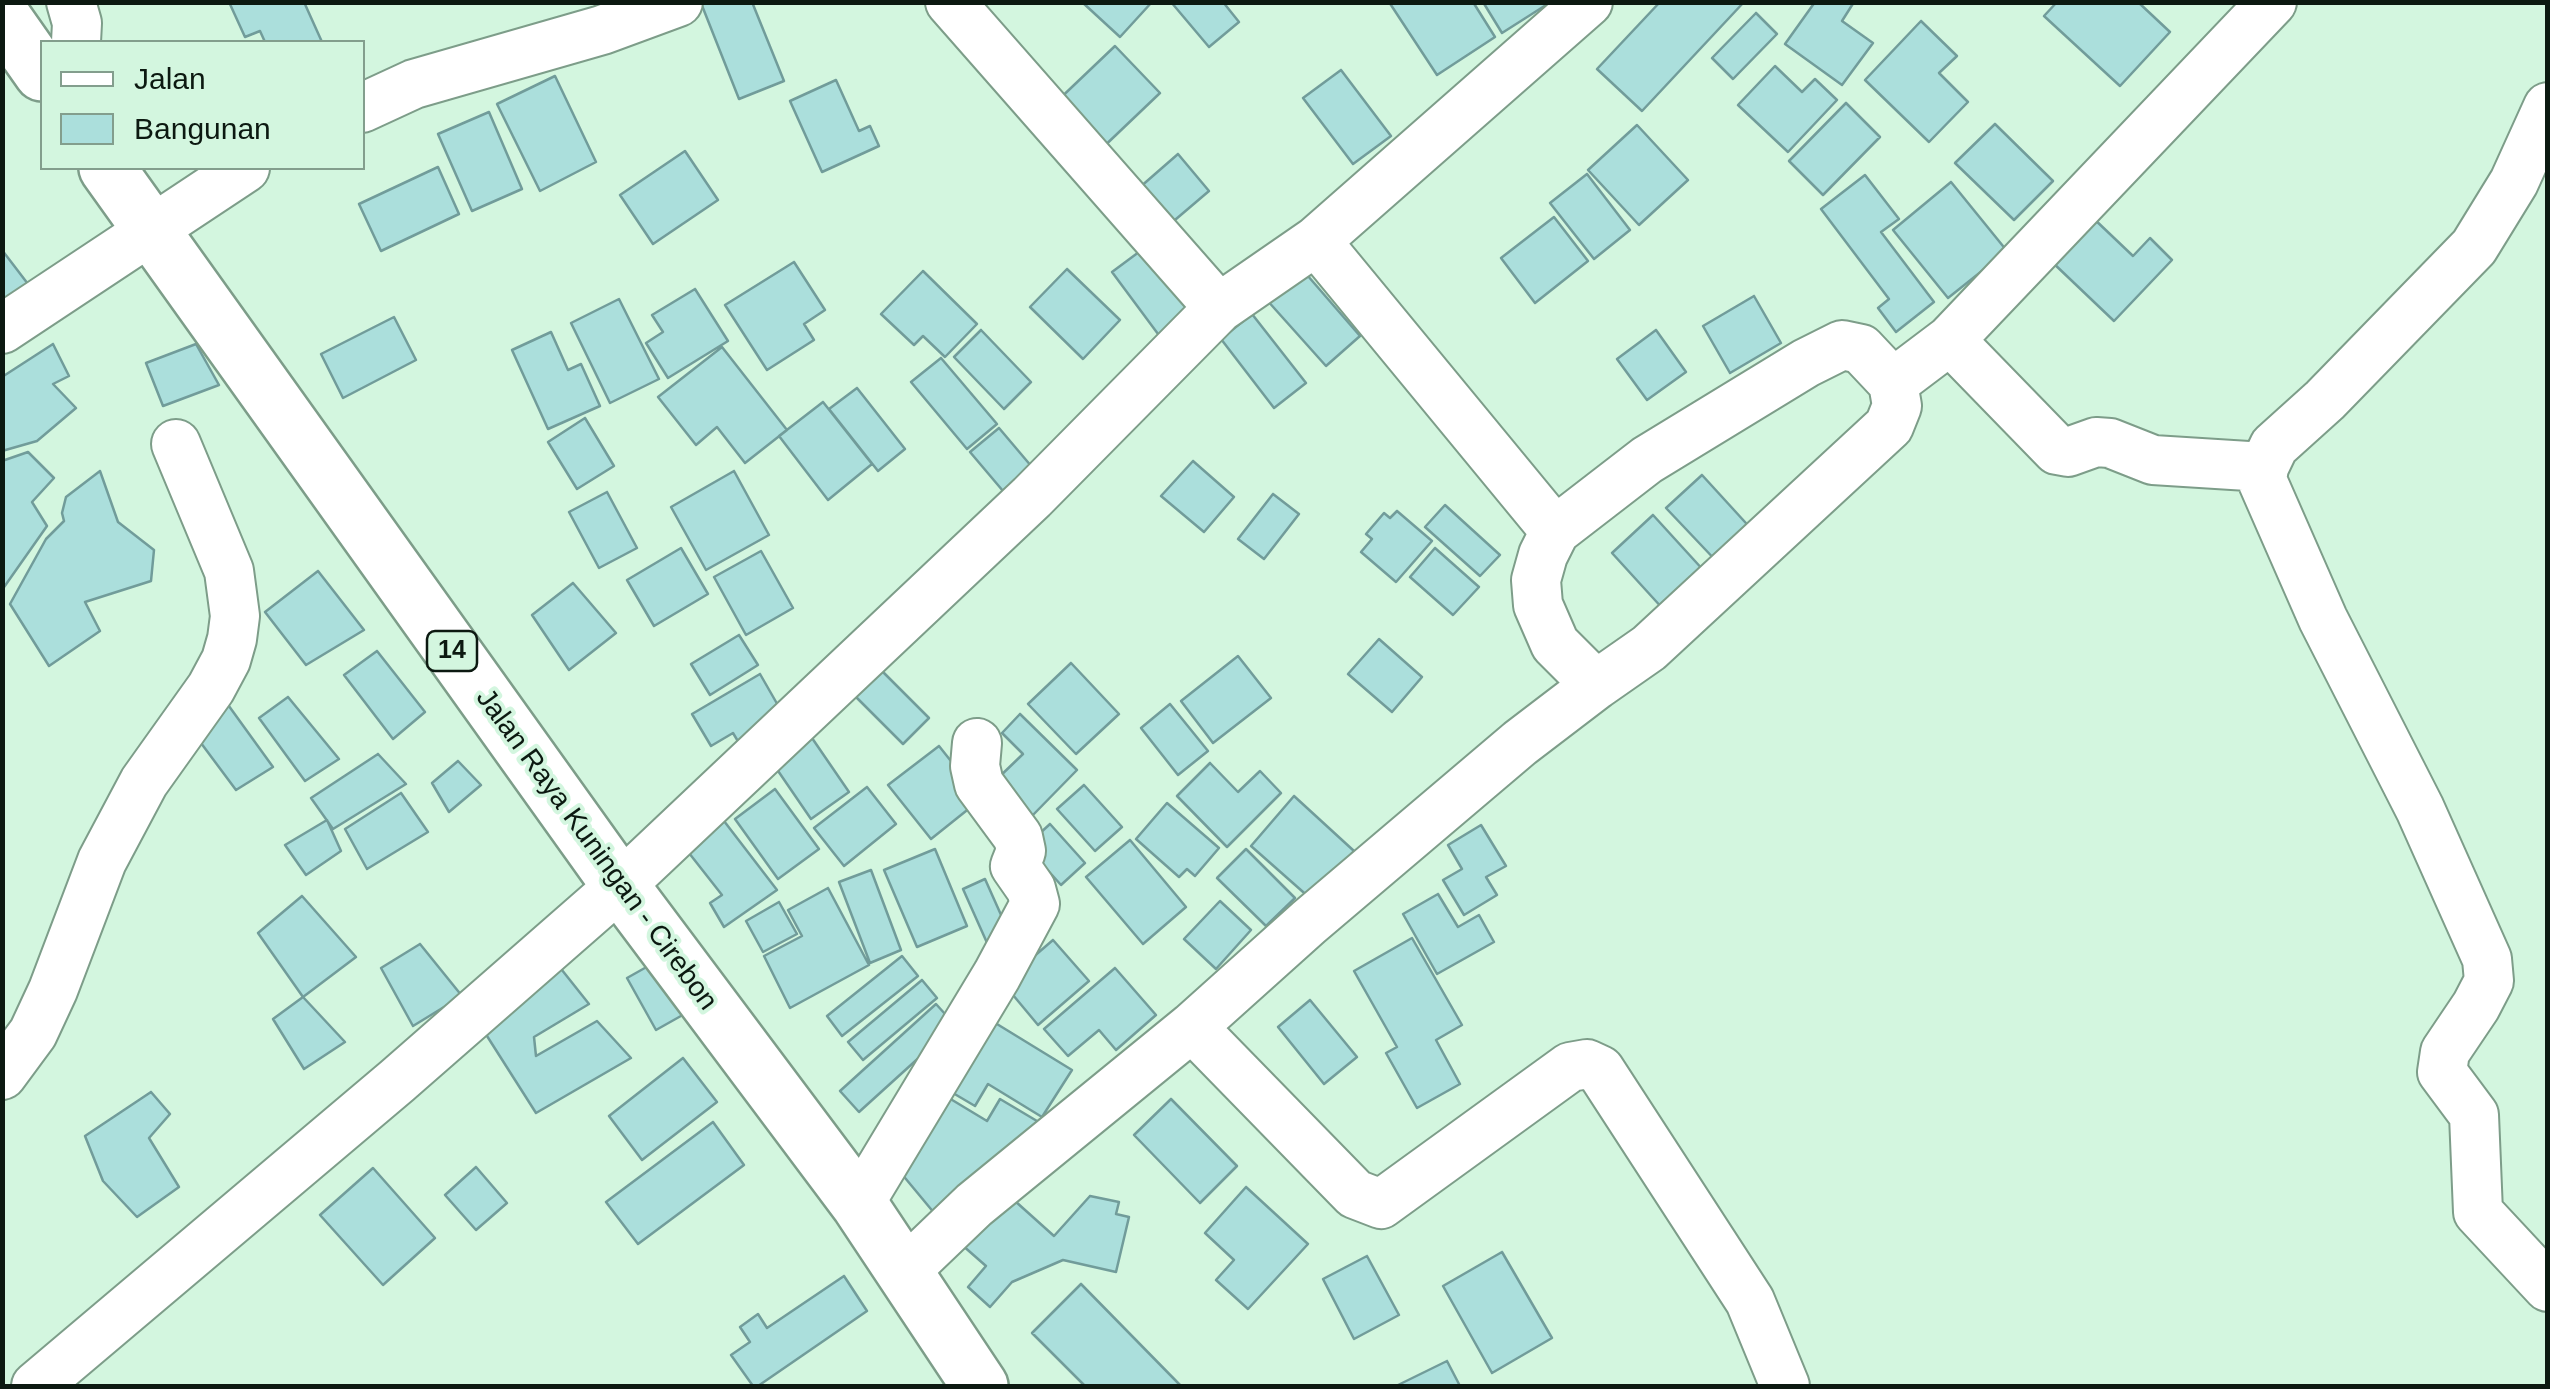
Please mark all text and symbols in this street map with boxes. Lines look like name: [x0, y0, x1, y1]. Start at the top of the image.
legend: [40, 40, 365, 170]
text: Jalan: [134, 62, 206, 95]
text: Bangunan: [134, 112, 271, 145]
road number: 14: [427, 631, 477, 671]
street label: Jalan Raya Kuningan - Cirebon: [468, 683, 724, 1017]

